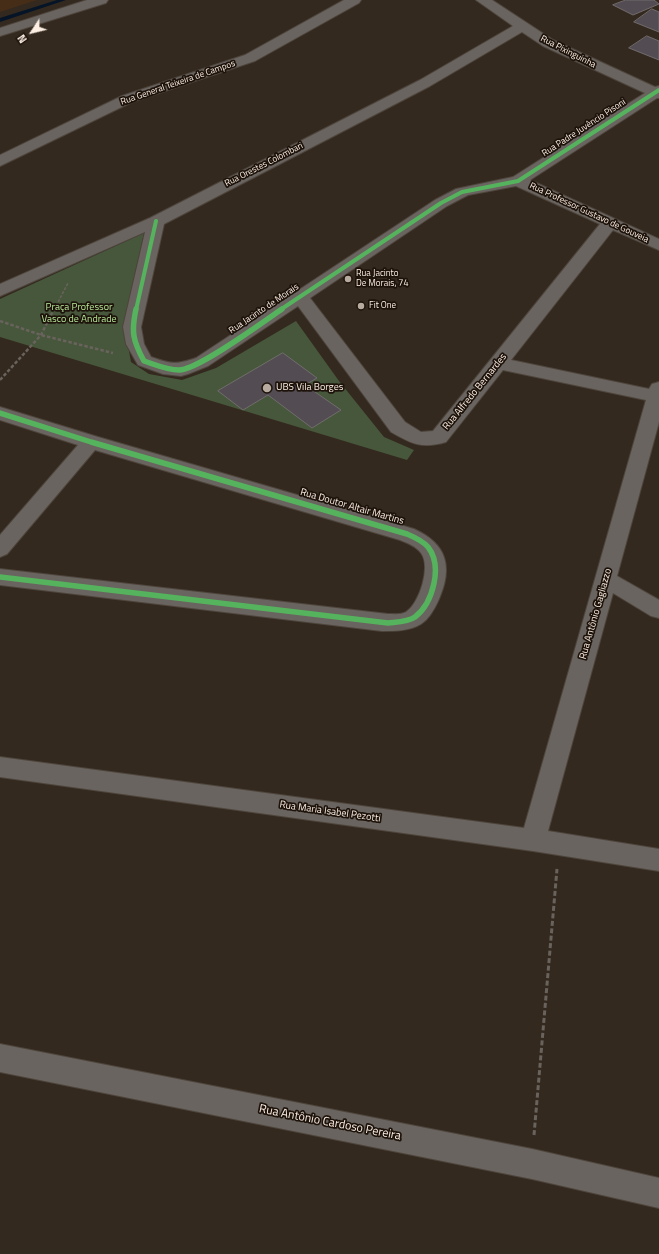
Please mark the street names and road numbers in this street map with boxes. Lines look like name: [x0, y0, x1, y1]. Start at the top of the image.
street label: Rua Pixinguinha: [539, 33, 597, 71]
street label: Rua General Teixeira de Campos: [119, 58, 237, 108]
street label: Rua Padre Juvêncio Pisoni: [540, 97, 628, 159]
street label: Rua Orestes Colombari: [223, 141, 305, 189]
street label: Rua Professor Gustavo de Gouveia: [528, 181, 650, 245]
street label: Rua Jacinto de Morais: [227, 282, 301, 336]
street label: Rua Alfredo Bernardes: [441, 351, 509, 433]
street label: Rua Doutor Altair Martins: [299, 486, 405, 528]
street label: Rua Antônio Gagliazzo: [577, 567, 615, 661]
street label: Rua Maria Isabel Pezotti: [279, 799, 381, 825]
street label: Rua Antônio Cardoso Pereira: [258, 1102, 402, 1144]

